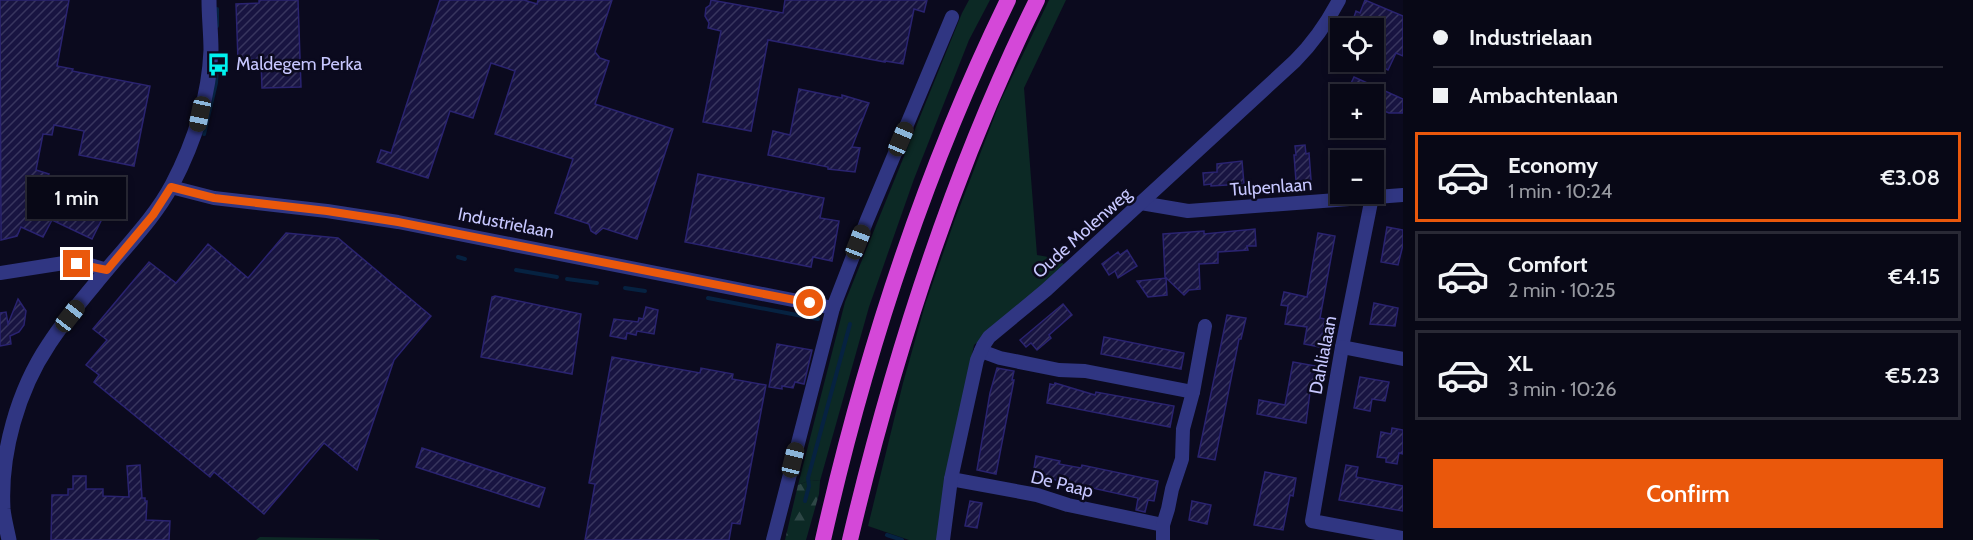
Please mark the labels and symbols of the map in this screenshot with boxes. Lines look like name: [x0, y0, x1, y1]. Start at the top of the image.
bus stop icon: Maldegem Perka: [205, 51, 231, 77]
place label: Maldegem Perka: [236, 53, 362, 75]
car: [187, 95, 213, 133]
car: [886, 119, 916, 159]
street label: Tulpenlaan: [1229, 173, 1313, 201]
callout: 1 min: [28, 177, 127, 219]
street label: Oude Molenweg: [1028, 182, 1137, 283]
street label: Industrielaan: [456, 203, 556, 243]
car: [843, 222, 873, 262]
route end: [63, 250, 90, 277]
route start: [796, 289, 823, 316]
car: [52, 296, 88, 336]
street label: Dahlialaan: [1305, 314, 1341, 396]
car: [780, 440, 806, 480]
street label: De Paap: [1028, 466, 1096, 502]

